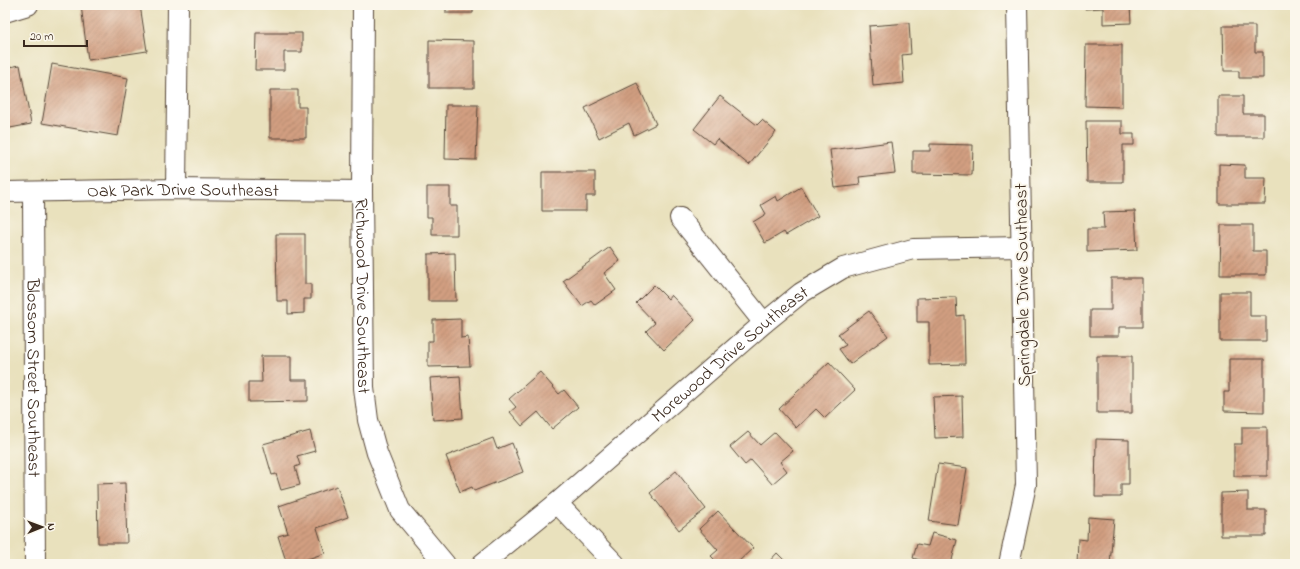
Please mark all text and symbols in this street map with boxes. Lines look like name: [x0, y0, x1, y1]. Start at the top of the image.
scale bar: [24, 22, 87, 48]
text: 20 m: [30, 28, 53, 46]
street label: Oak Park Drive Southeast: [87, 178, 279, 206]
street label: Springdale Drive Southeast: [1009, 183, 1040, 387]
street label: Richwood Drive Southeast: [347, 198, 376, 396]
street label: Blossom Street Southeast: [18, 278, 46, 477]
street label: Morewood Drive Southeast: [647, 280, 814, 430]
north arrow: [22, 507, 62, 547]
text: N: [43, 523, 59, 531]

